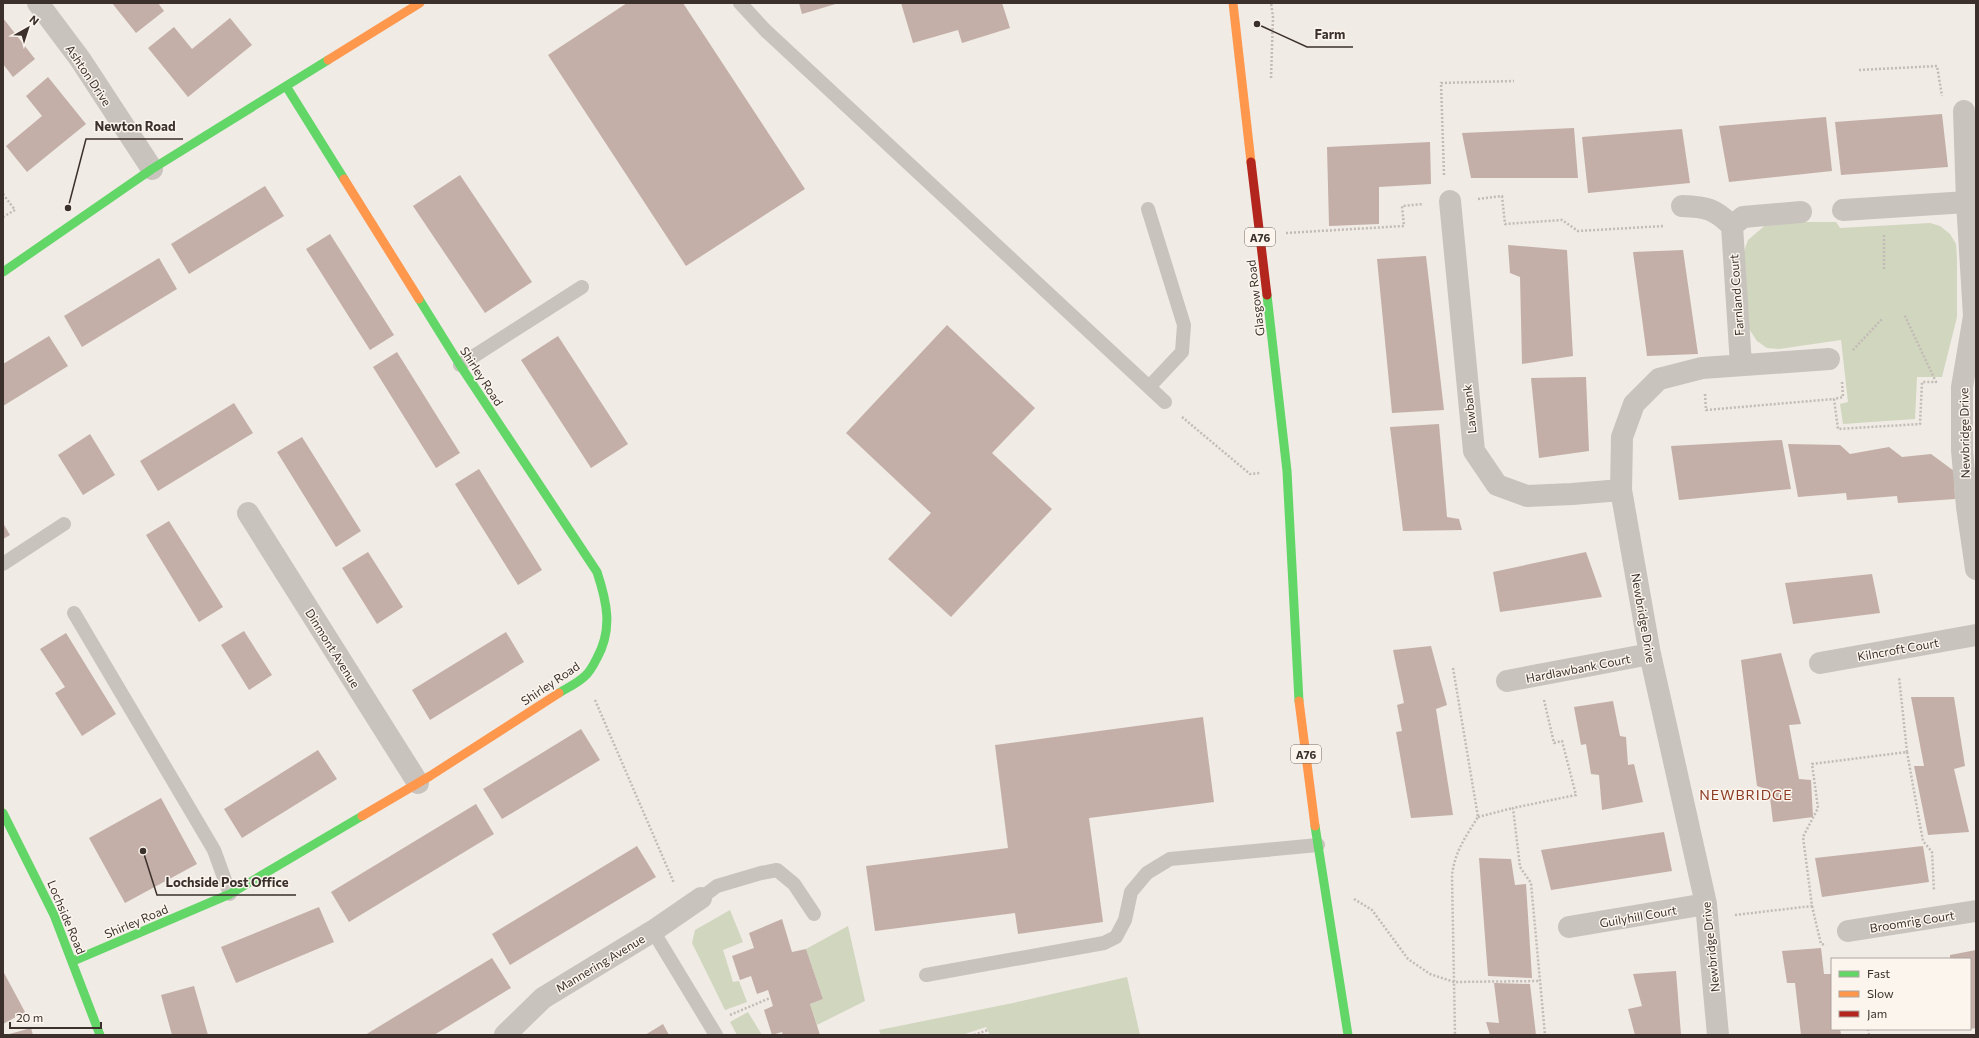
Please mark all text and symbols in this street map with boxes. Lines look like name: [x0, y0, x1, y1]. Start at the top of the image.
north arrow: [8, 8, 48, 48]
text: N: [27, 12, 42, 27]
callout: Farm: [1307, 22, 1353, 47]
text: Farm: [1315, 26, 1345, 42]
street label: Ashton Drive: [63, 42, 115, 108]
callout: Newton Road: [86, 114, 183, 139]
text: Newton Road: [94, 118, 176, 134]
road number: A76: [1245, 228, 1275, 246]
street label: Farnland Court: [1726, 254, 1746, 336]
street label: Glasgow Road: [1243, 259, 1267, 337]
street label: Shirley Road: [458, 344, 506, 408]
street label: Lawbank: [1459, 383, 1479, 434]
street label: Newbridge Drive: [1956, 388, 1972, 478]
street label: Newbridge Drive: [1629, 572, 1659, 664]
street label: Dinmont Avenue: [303, 606, 363, 690]
street label: Kilncroft Court: [1856, 635, 1940, 663]
street label: Hardlawbank Court: [1524, 651, 1632, 685]
street label: Shirley Road: [518, 658, 582, 708]
road number: A76: [1291, 745, 1321, 763]
district label: NEWBRIDGE: [1699, 786, 1793, 803]
callout: Lochside Post Office: [157, 870, 296, 895]
text: Lochside Post Office: [165, 874, 289, 890]
street label: Lochside Road: [45, 878, 89, 956]
street label: Shirley Road: [102, 901, 170, 941]
street label: Newbridge Drive: [1698, 901, 1722, 993]
street label: Guilyhill Court: [1598, 902, 1678, 930]
street label: Broomrig Court: [1869, 907, 1955, 935]
street label: Mannering Avenue: [553, 931, 647, 995]
legend: [1831, 958, 1971, 1030]
text: Fast: [1867, 966, 1890, 980]
text: Slow: [1867, 986, 1894, 1000]
scale bar: [10, 1004, 101, 1030]
text: Jam: [1867, 1006, 1887, 1021]
text: 20 m: [16, 1010, 43, 1024]

